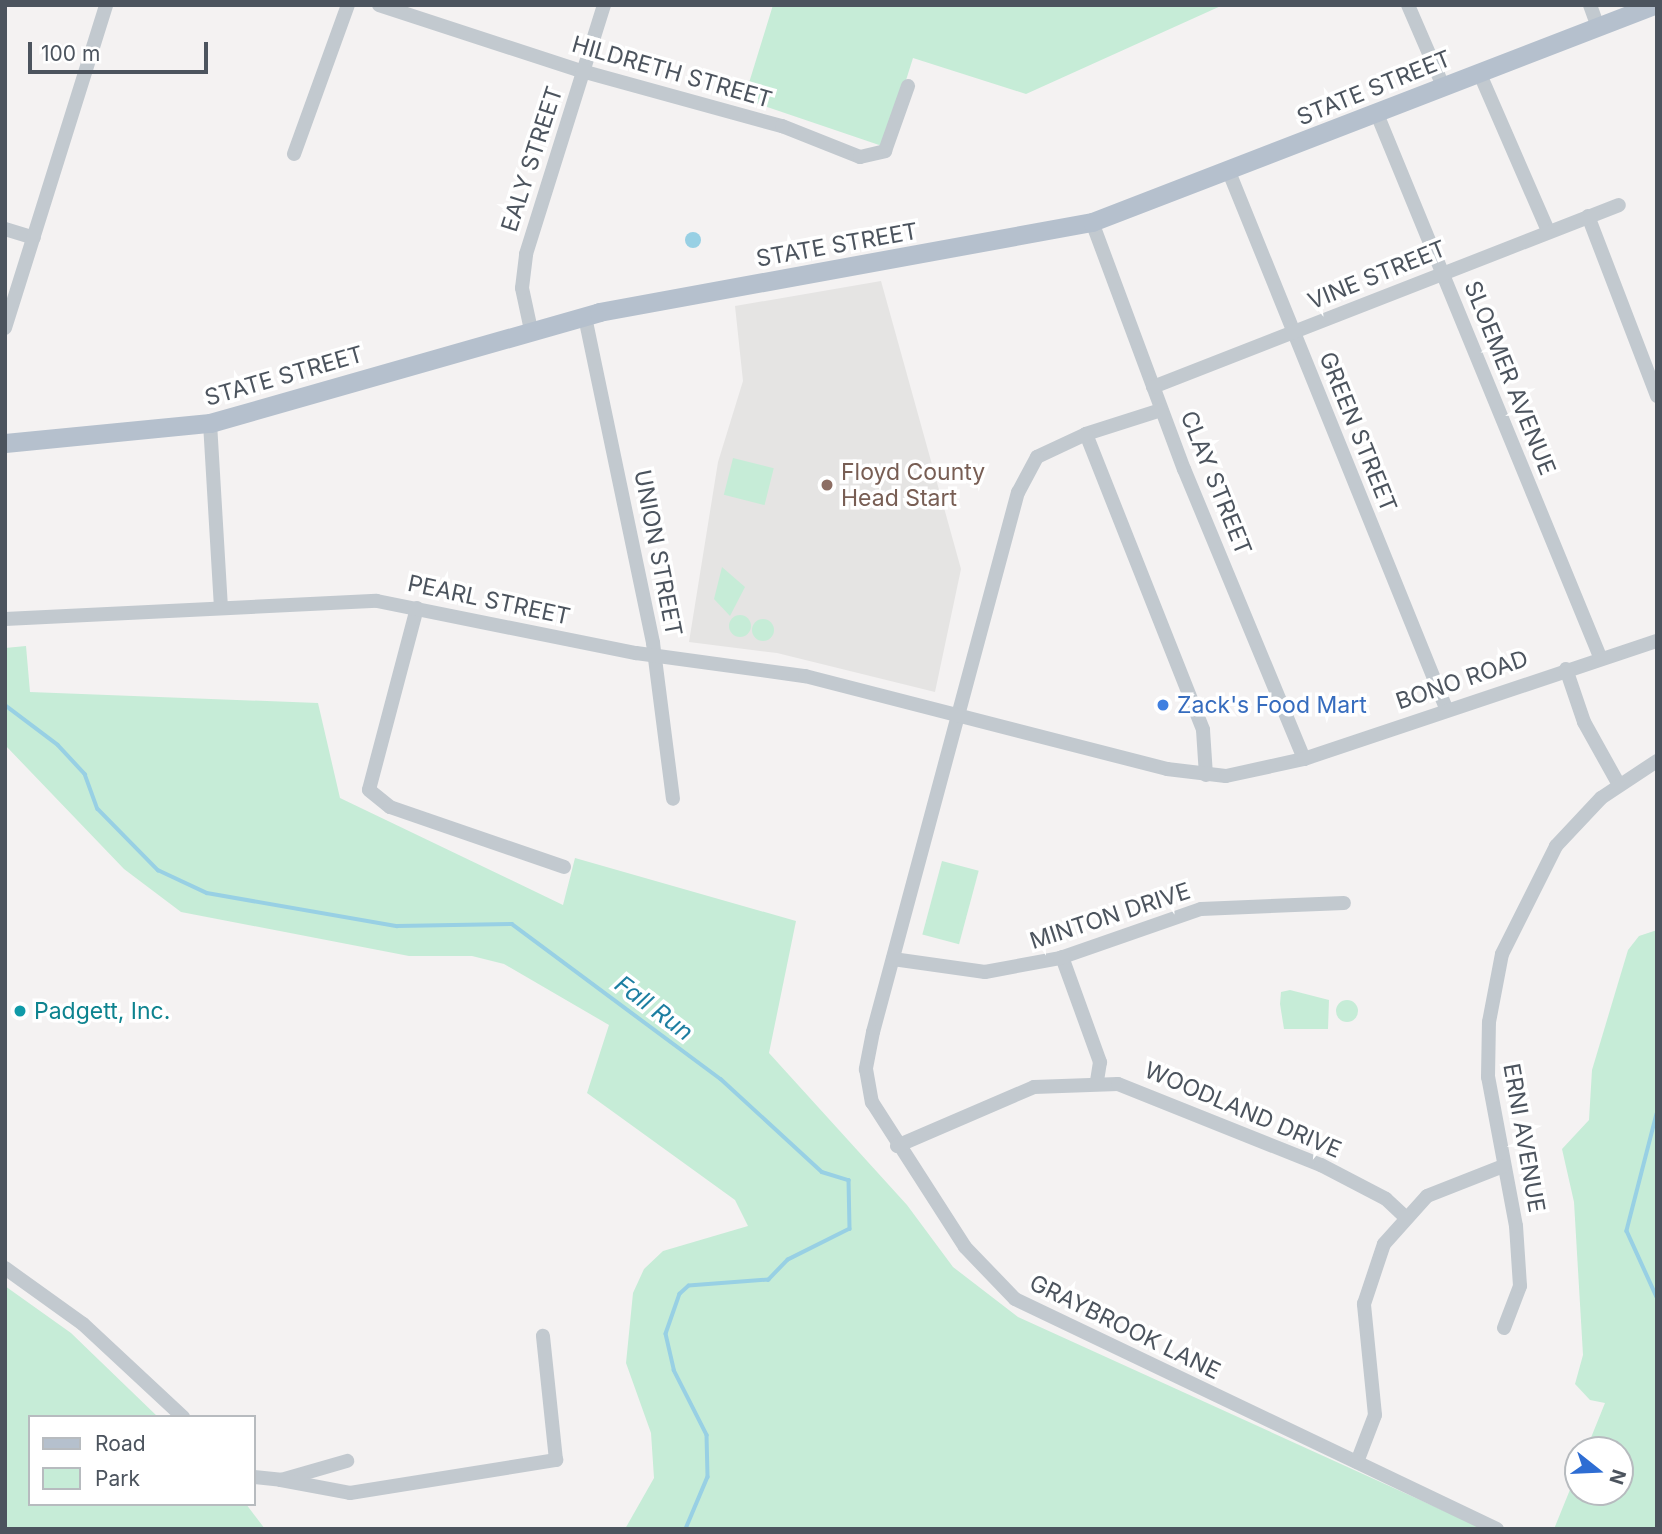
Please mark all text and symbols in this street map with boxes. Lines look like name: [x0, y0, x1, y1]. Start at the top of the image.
scale bar: [32, 28, 212, 72]
street label: HILDRETH STREET: [569, 30, 775, 114]
text: 100 m: [41, 41, 100, 66]
street label: STATE STREET: [1293, 45, 1455, 131]
street label: EALY STREET: [496, 83, 568, 235]
street label: STATE STREET: [754, 217, 920, 273]
street label: VINE STREET: [1304, 235, 1450, 315]
street label: SLOEMER AVENUE: [1458, 277, 1562, 479]
street label: STATE STREET: [202, 340, 366, 412]
street label: GREEN STREET: [1313, 348, 1403, 516]
street label: CLAY STREET: [1175, 407, 1257, 559]
place label: Floyd County Head Start: [841, 458, 985, 512]
street label: UNION STREET: [628, 467, 688, 639]
marker: Floyd County Head Start: [819, 477, 835, 493]
street label: PEARL STREET: [405, 569, 573, 631]
street label: BONO ROAD: [1392, 644, 1532, 716]
place label: Zack's Food Mart: [1177, 691, 1367, 719]
marker: Zack's Food Mart: [1155, 697, 1171, 713]
street label: MINTON DRIVE: [1026, 877, 1194, 955]
water label: Fall Run: [609, 969, 699, 1047]
place label: Padgett, Inc.: [34, 997, 170, 1025]
marker: Padgett, Inc.: [12, 1003, 28, 1019]
street label: WOODLAND DRIVE: [1141, 1056, 1345, 1164]
street label: ERNI AVENUE: [1497, 1061, 1551, 1215]
street label: GRAYBROOK LANE: [1025, 1269, 1225, 1385]
legend: [28, 1415, 256, 1506]
text: Road: [95, 1431, 146, 1456]
north arrow: [1564, 1436, 1634, 1506]
text: Park: [95, 1466, 140, 1491]
text: N: [1604, 1467, 1631, 1487]

